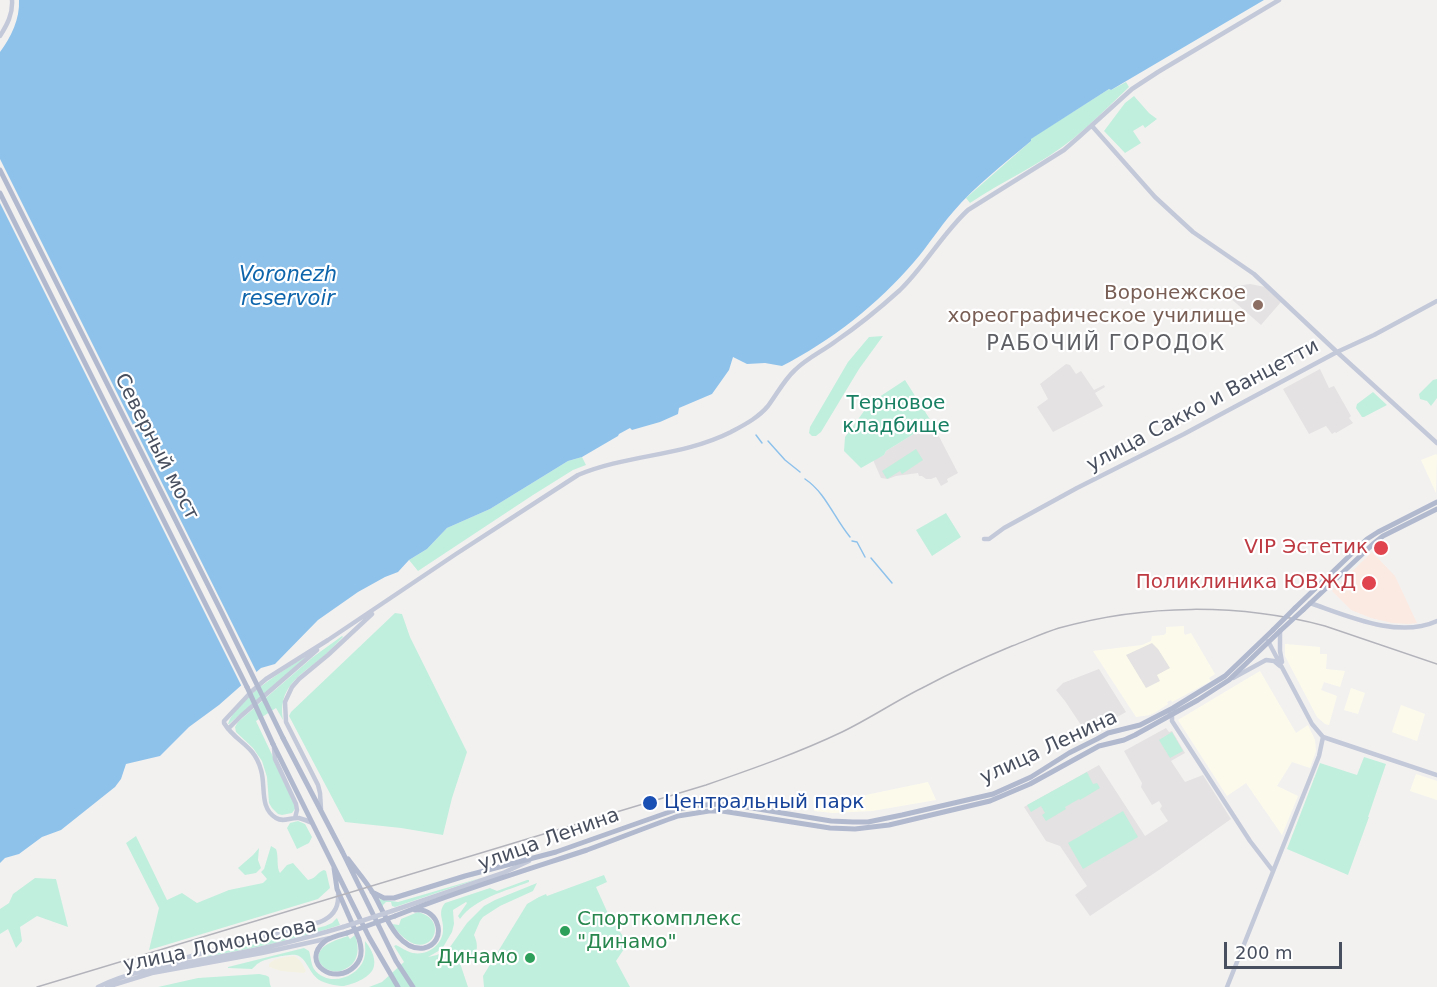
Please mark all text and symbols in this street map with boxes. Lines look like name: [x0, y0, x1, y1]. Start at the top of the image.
water label: Voronezh reservoir: [239, 263, 337, 313]
place label: Воронежское хореографическое училище: [947, 282, 1246, 329]
marker: Воронежское хореографическое училище: [1251, 298, 1265, 312]
district label: РАБОЧИЙ ГОРОДОК: [986, 332, 1226, 358]
street label: улица Сакко и Ванцетти: [1083, 335, 1323, 477]
street label: Северный мост: [109, 370, 203, 524]
park label: Терновое кладбище: [842, 392, 950, 439]
place label: VIP Эстетик: [1244, 536, 1368, 560]
marker: VIP Эстетик: [1372, 539, 1390, 557]
place label: Поликлиника ЮВЖД: [1136, 571, 1356, 595]
marker: Поликлиника ЮВЖД: [1360, 574, 1378, 592]
street label: улица Ленина: [977, 706, 1121, 790]
place label: Центральный парк: [664, 791, 864, 815]
marker: Центральный парк: [641, 794, 659, 812]
street label: улица Ленина: [475, 803, 623, 877]
place label: Спорткомплекс "Динамо": [577, 908, 741, 955]
street label: улица Ломоносова: [121, 914, 319, 978]
marker: Спорткомплекс "Динамо": [558, 924, 572, 938]
scale bar: [1227, 930, 1346, 968]
text: 200 m: [1235, 942, 1293, 963]
place label: Динамо: [437, 946, 518, 970]
marker: Динамо: [523, 951, 537, 965]

